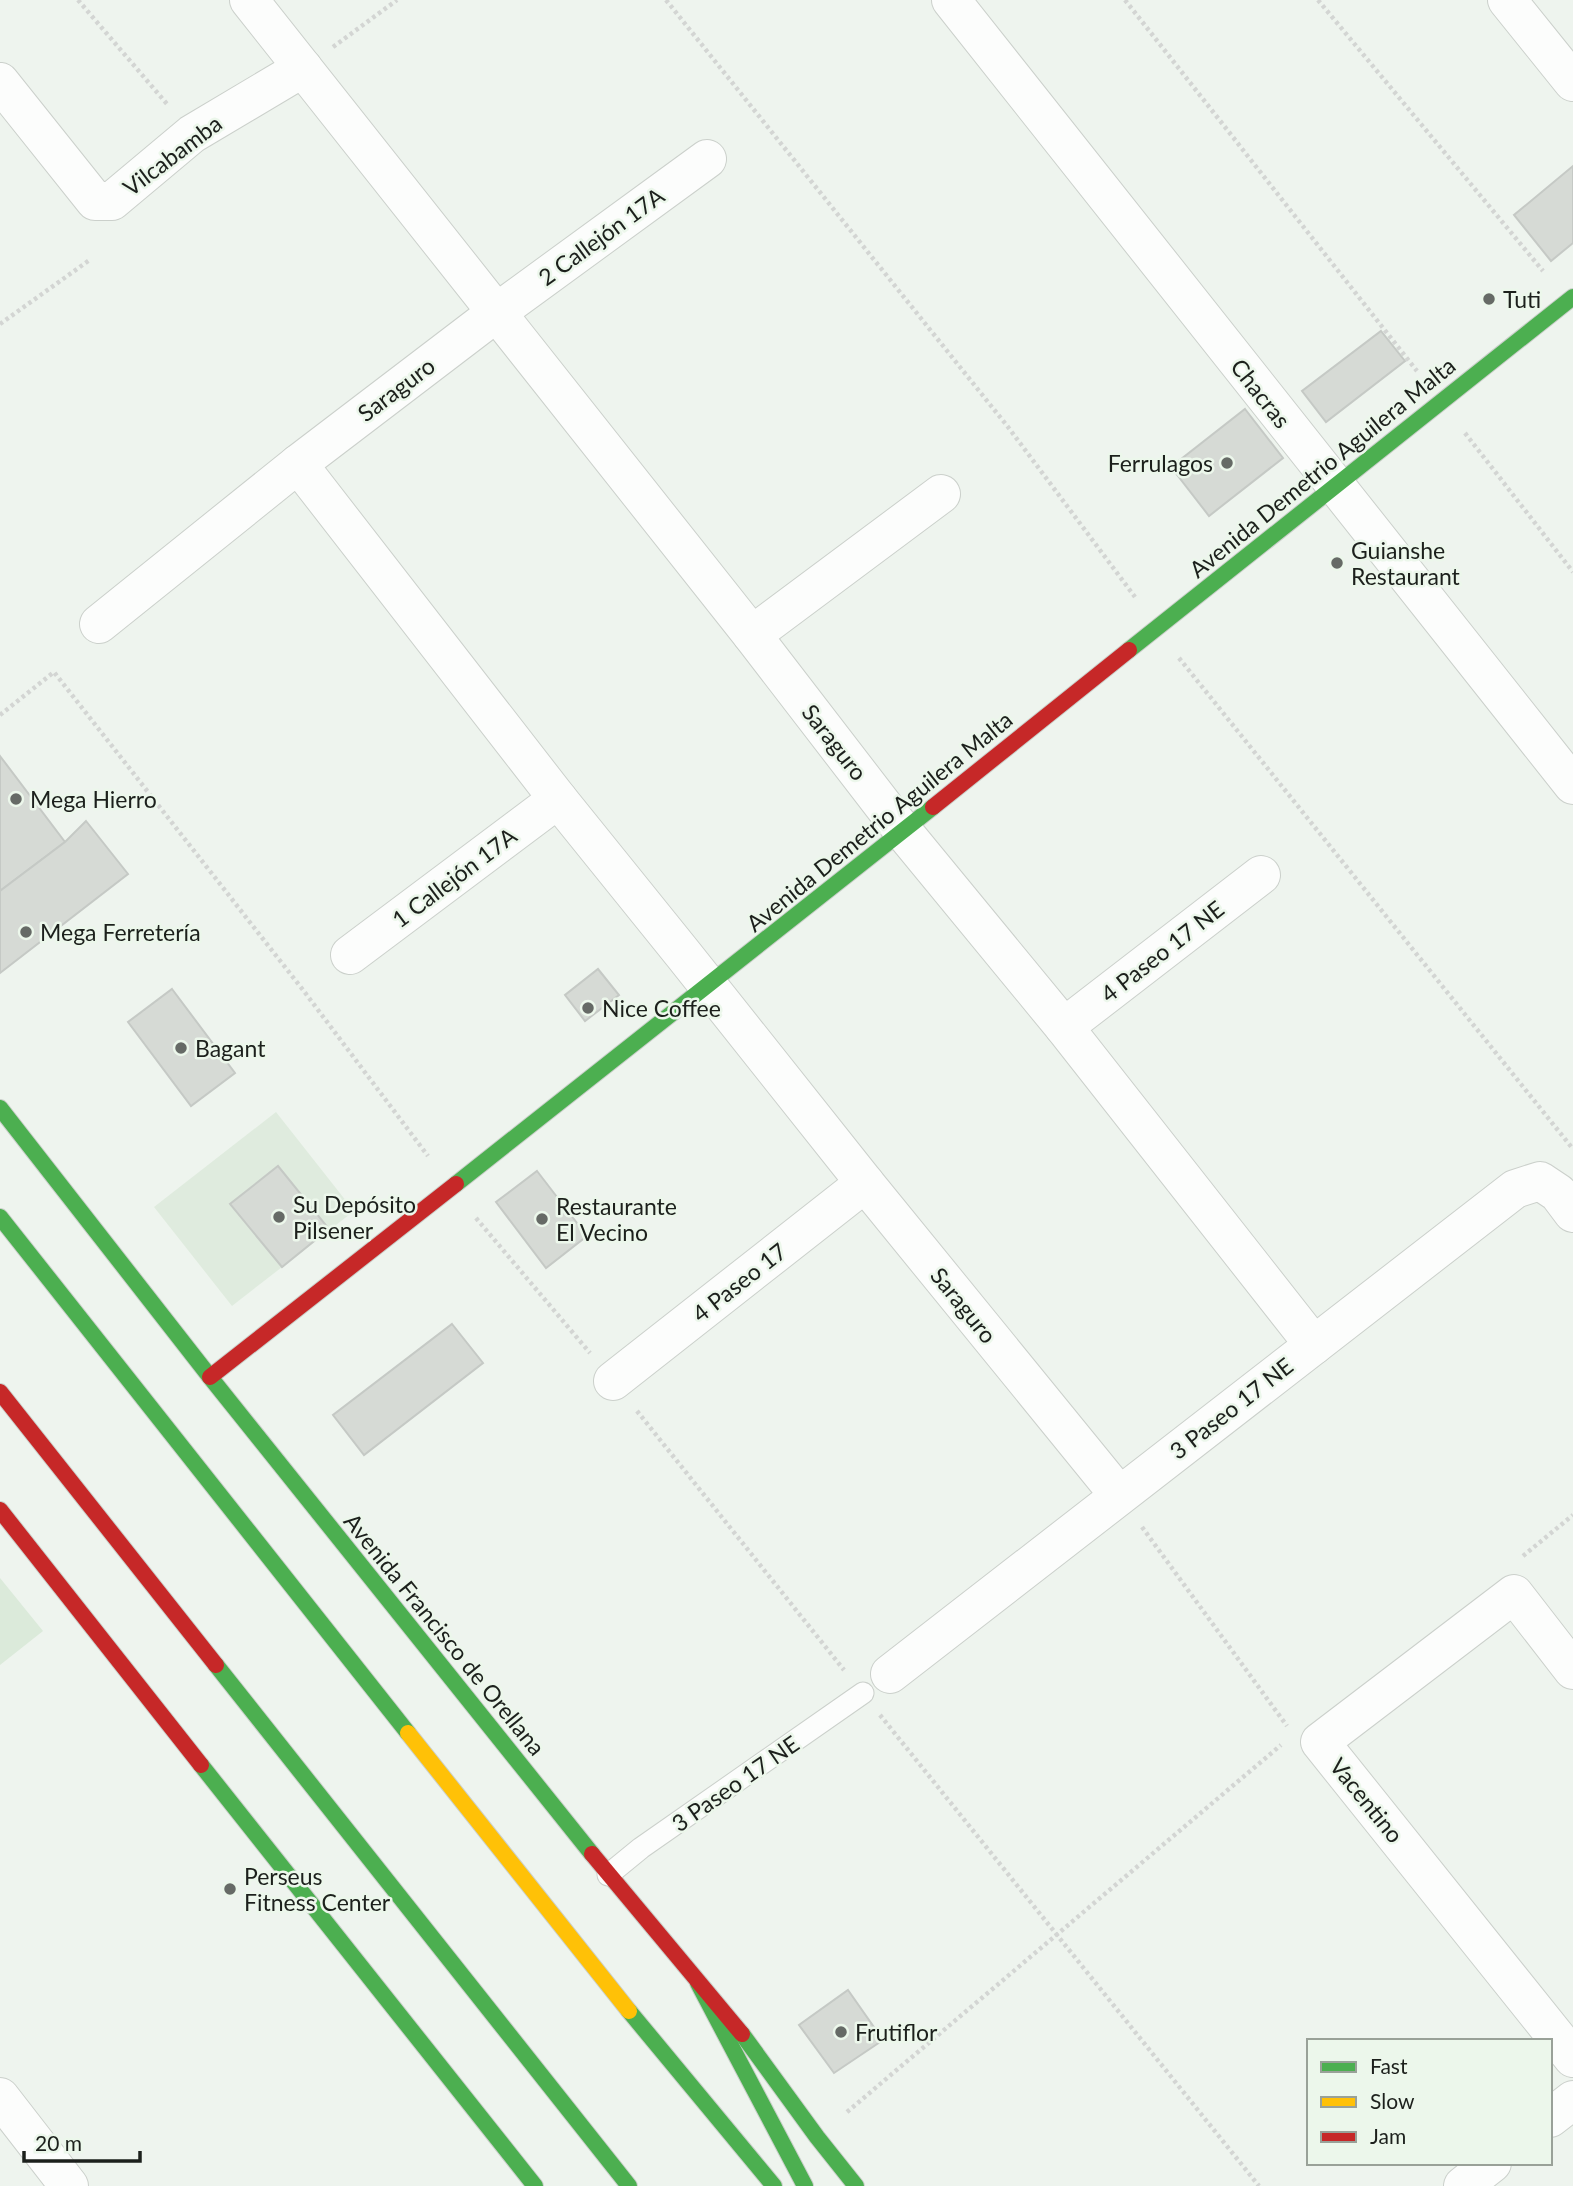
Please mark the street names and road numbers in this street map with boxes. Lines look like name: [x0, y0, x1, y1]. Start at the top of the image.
street label: Vilcabamba: [117, 109, 227, 201]
street label: 2 Callejón 17A: [533, 181, 670, 291]
street label: Saraguro: [352, 351, 440, 427]
street label: Avenida Demetrio Aguilera Malta: [1183, 351, 1461, 583]
street label: Chacras: [1225, 353, 1297, 433]
street label: Saraguro: [797, 698, 873, 786]
street label: Avenida Demetrio Aguilera Malta: [740, 705, 1018, 937]
street label: 1 Callejón 17A: [386, 821, 522, 933]
street label: 4 Paseo 17 NE: [1095, 894, 1229, 1008]
street label: 4 Paseo 17: [686, 1237, 792, 1327]
street label: Saraguro: [925, 1262, 1003, 1348]
street label: 3 Paseo 17 NE: [1164, 1351, 1298, 1465]
street label: Avenida Francisco de Orellana: [339, 1507, 551, 1761]
street label: 3 Paseo 17 NE: [666, 1729, 804, 1837]
street label: Vacentino: [1324, 1752, 1410, 1848]

